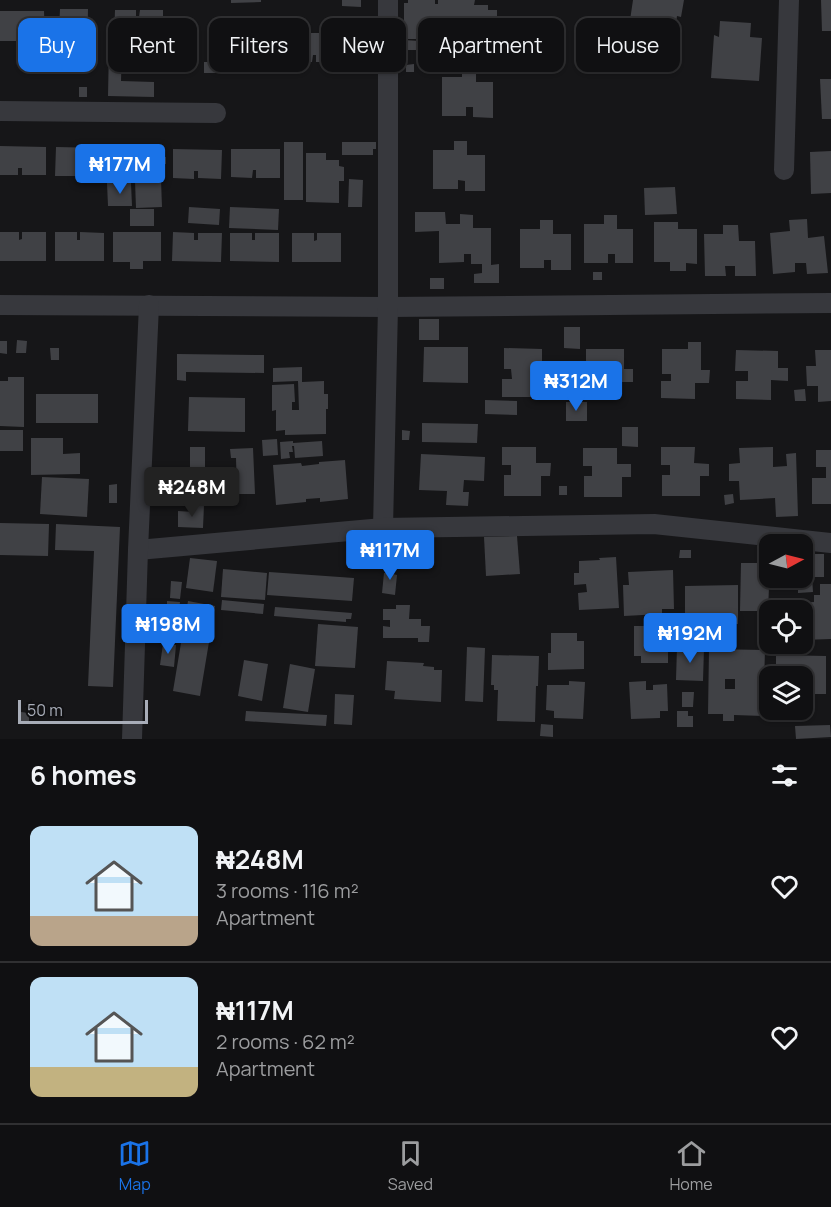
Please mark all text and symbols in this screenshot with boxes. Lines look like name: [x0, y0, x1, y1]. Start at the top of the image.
chip: Buy: [18, 18, 96, 72]
chip: Rent: [108, 18, 197, 72]
chip: Filters: [209, 18, 309, 72]
chip: New: [321, 18, 406, 72]
chip: Apartment: [418, 18, 564, 72]
chip: House: [576, 18, 680, 72]
pin: ₦177M: [78, 144, 162, 195]
text: ₦177M: [89, 150, 151, 177]
pin: ₦312M: [534, 361, 618, 412]
text: ₦312M: [544, 367, 608, 394]
pin: ₦248M: [150, 467, 234, 518]
text: ₦248M: [158, 473, 226, 500]
pin: ₦117M: [348, 530, 432, 581]
north arrow: [759, 534, 813, 588]
map controls: [759, 534, 813, 720]
text: ₦117M: [360, 536, 420, 563]
button: locate: [759, 600, 813, 654]
pin: ₦198M: [126, 604, 210, 655]
text: ₦198M: [136, 610, 200, 637]
pin: ₦192M: [648, 613, 732, 664]
text: ₦192M: [658, 619, 722, 646]
button: layers: [759, 666, 813, 720]
scale bar: [18, 697, 148, 724]
text: 50 m: [27, 699, 63, 721]
text: 6 homes: [30, 757, 137, 793]
icon: filters: [768, 759, 801, 792]
text: ₦248M: [216, 841, 304, 877]
icon: home: [78, 850, 150, 922]
icon: heart: [768, 870, 801, 903]
text: 3 rooms · 116 m²: [216, 877, 359, 904]
text: Apartment: [216, 904, 315, 931]
text: ₦117M: [216, 992, 294, 1028]
icon: home: [78, 1001, 150, 1073]
icon: heart: [768, 1021, 801, 1054]
text: 2 rooms · 62 m²: [216, 1028, 355, 1055]
text: Apartment: [216, 1055, 315, 1082]
tab: Map: [118, 1137, 151, 1195]
tab: Saved: [388, 1137, 433, 1195]
tab: Home: [669, 1137, 713, 1195]

